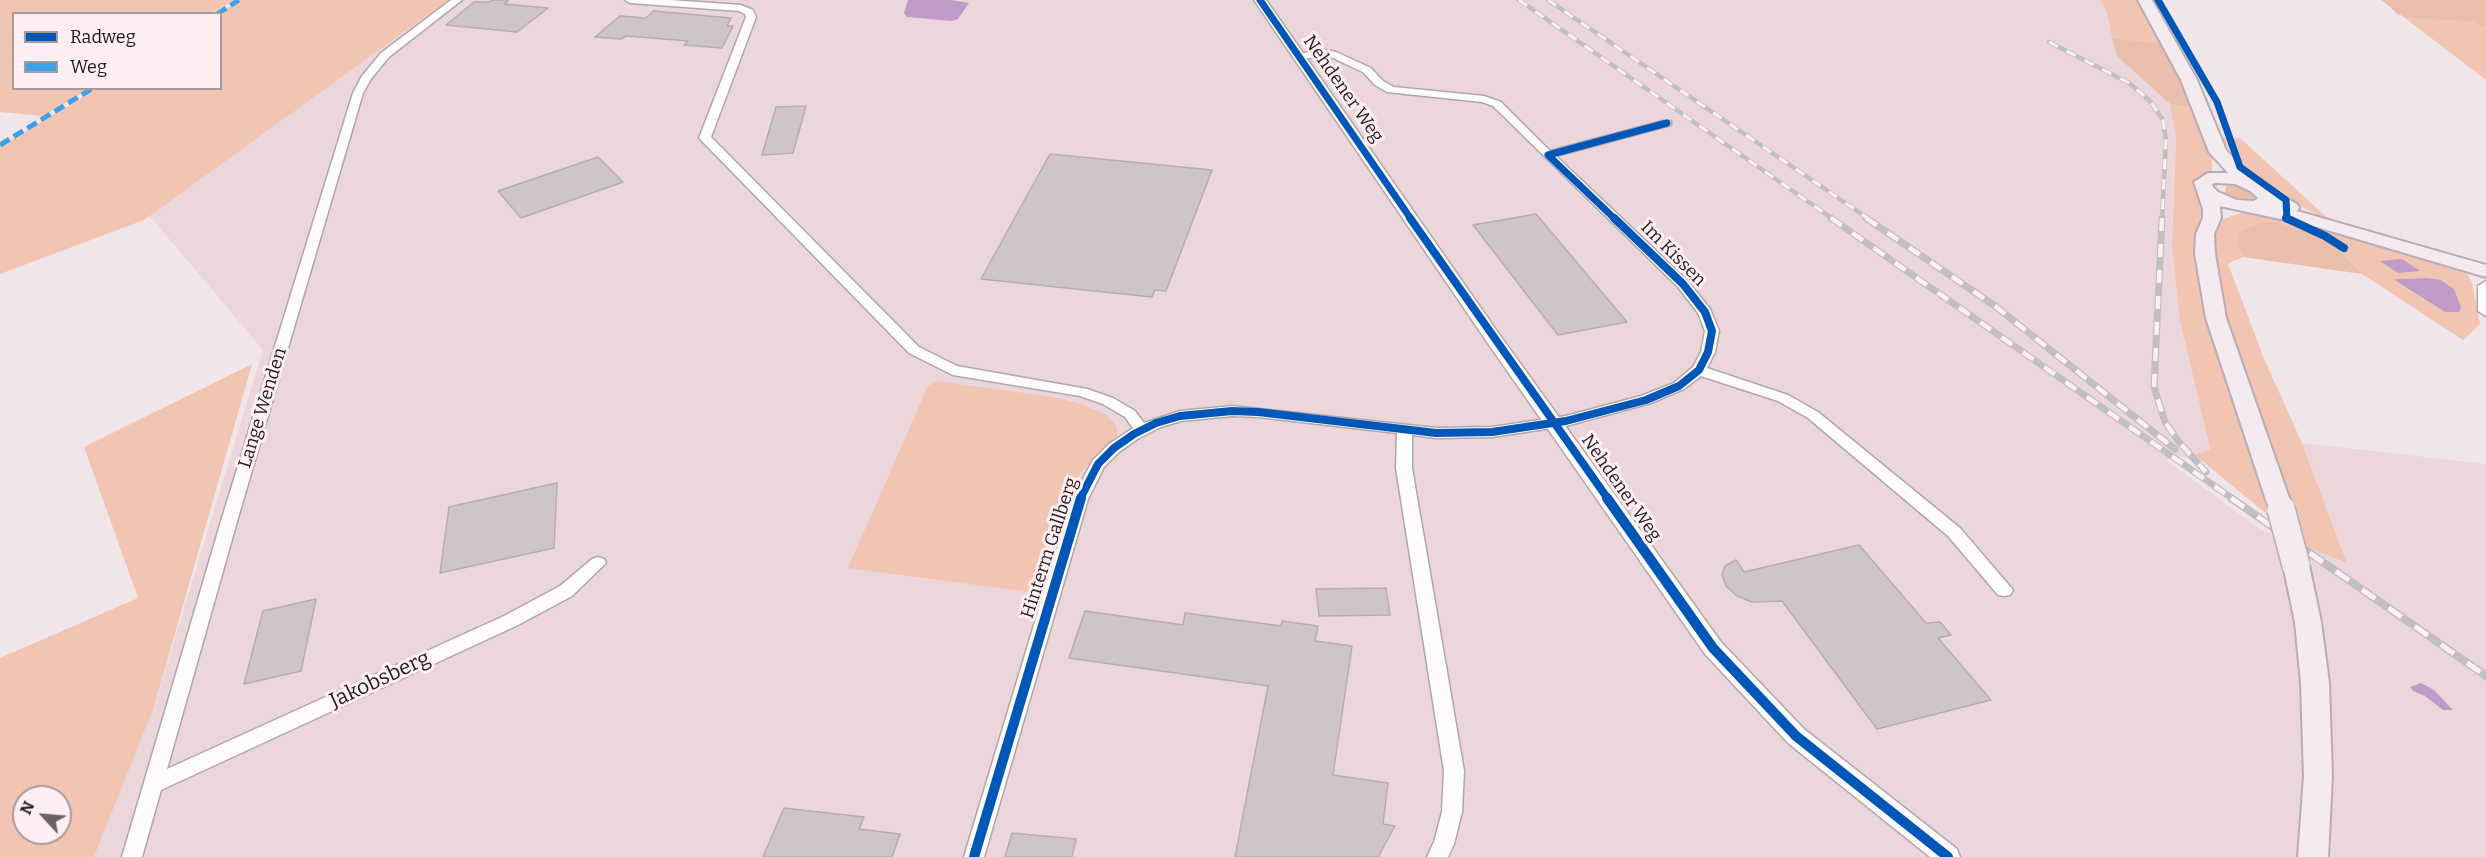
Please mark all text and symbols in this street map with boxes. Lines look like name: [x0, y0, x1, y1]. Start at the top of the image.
legend: [12, 12, 222, 90]
text: Radweg: [70, 26, 136, 48]
street label: Nehdener Weg: [1298, 31, 1388, 147]
text: Weg: [70, 56, 107, 78]
street label: Im Kissen: [1636, 217, 1710, 291]
street label: Lange Wenden: [234, 345, 292, 471]
street label: Nehdener Weg: [1576, 430, 1666, 546]
street label: Hinterm Gallberg: [1017, 475, 1083, 621]
street label: Jakobsberg: [326, 646, 434, 714]
north arrow: [12, 785, 72, 845]
text: N: [16, 798, 38, 817]

